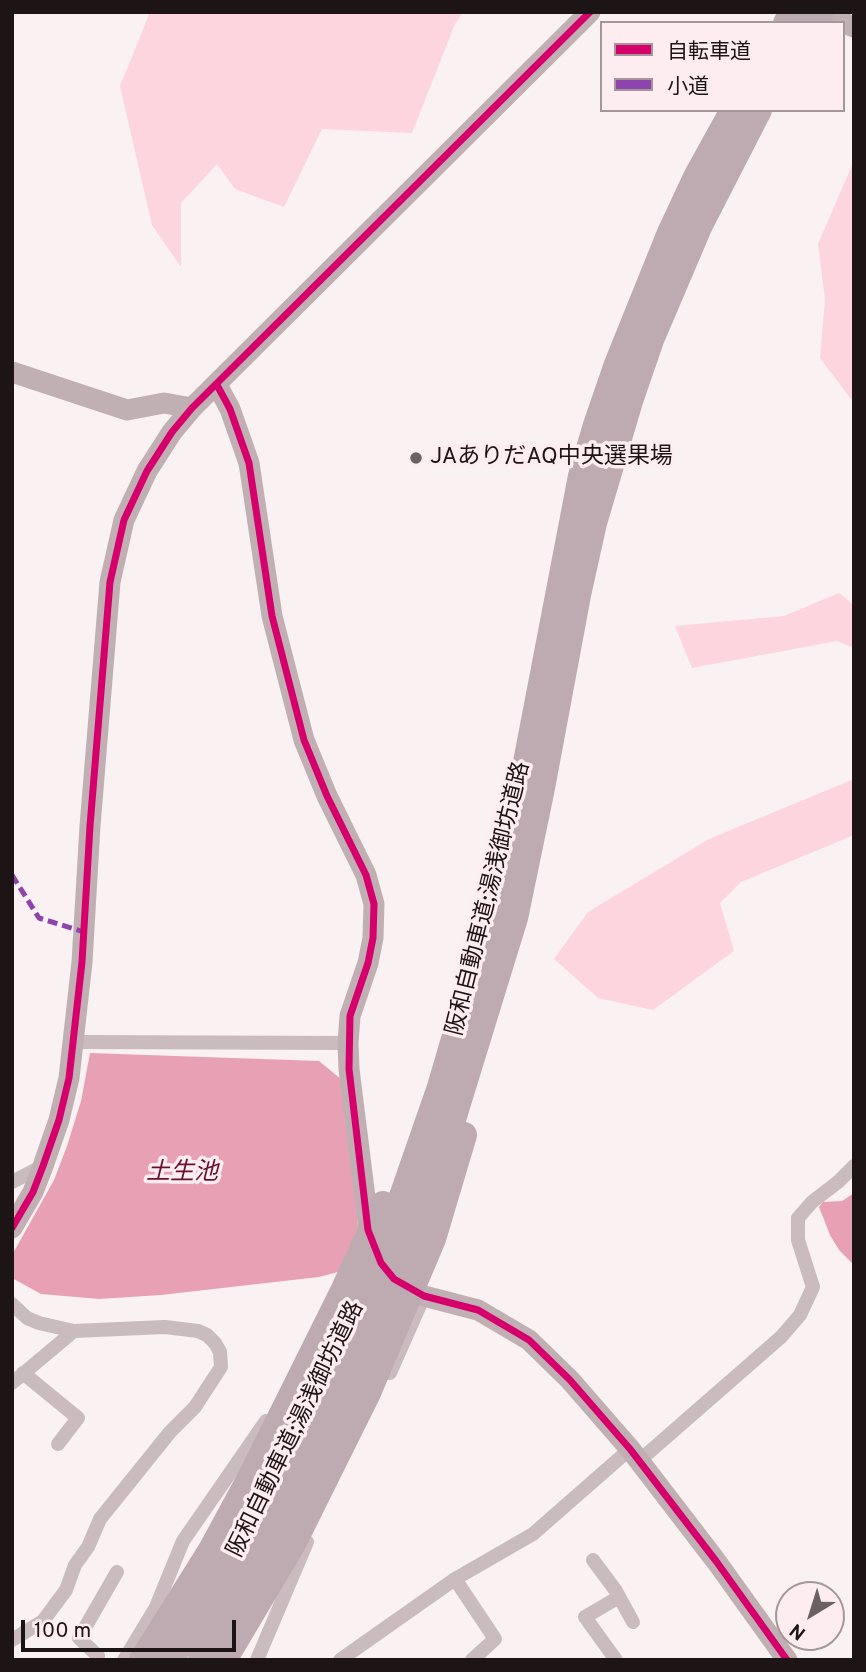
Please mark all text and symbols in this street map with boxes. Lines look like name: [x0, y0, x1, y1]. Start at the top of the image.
legend: [600, 21, 845, 112]
text: 自転車道: [667, 39, 751, 66]
text: 小道: [667, 74, 709, 101]
place label: JAありだAQ中央選果場: [430, 444, 673, 472]
marker: JAありだAQ中央選果場: [408, 450, 424, 466]
street label: 阪和自動車道;湯浅御坊道路: [443, 759, 537, 1039]
water label: 土生池: [146, 1160, 218, 1188]
street label: 阪和自動車道;湯浅御坊道路: [223, 1298, 371, 1562]
north arrow: [775, 1581, 845, 1651]
scale bar: [24, 1606, 240, 1650]
text: N: [786, 1617, 811, 1645]
text: 100 m: [34, 1618, 91, 1645]

